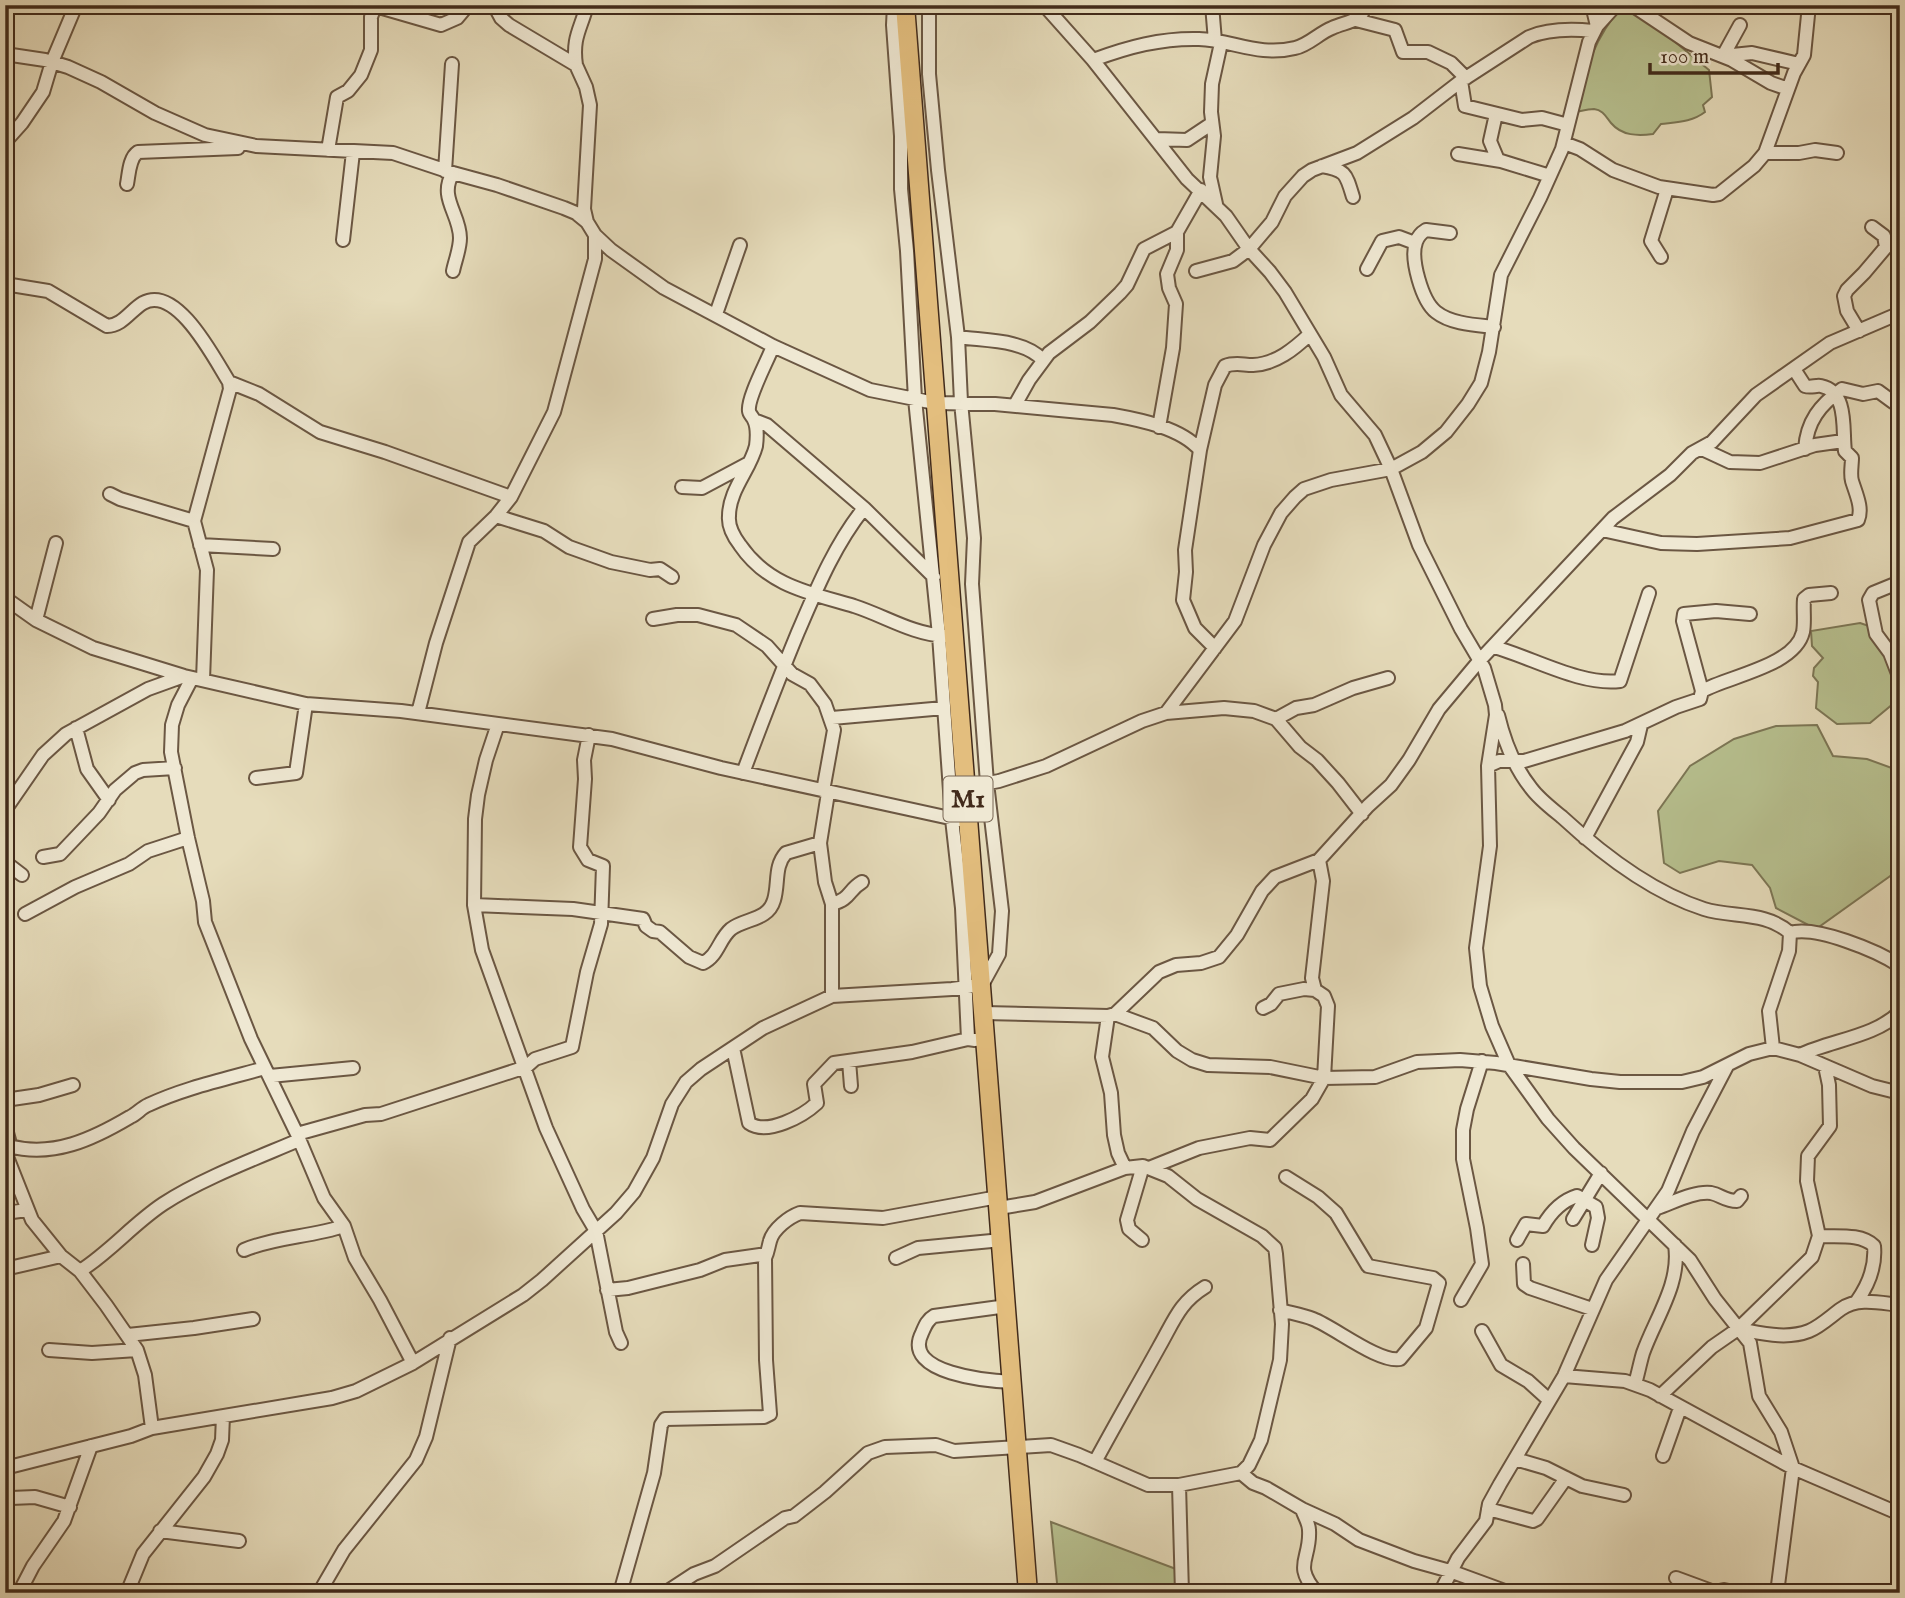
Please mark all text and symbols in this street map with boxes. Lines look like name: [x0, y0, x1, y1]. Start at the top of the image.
scale bar: [1650, 32, 1777, 76]
text: 100 m: [1660, 44, 1709, 71]
road number: M1: [944, 776, 992, 821]

